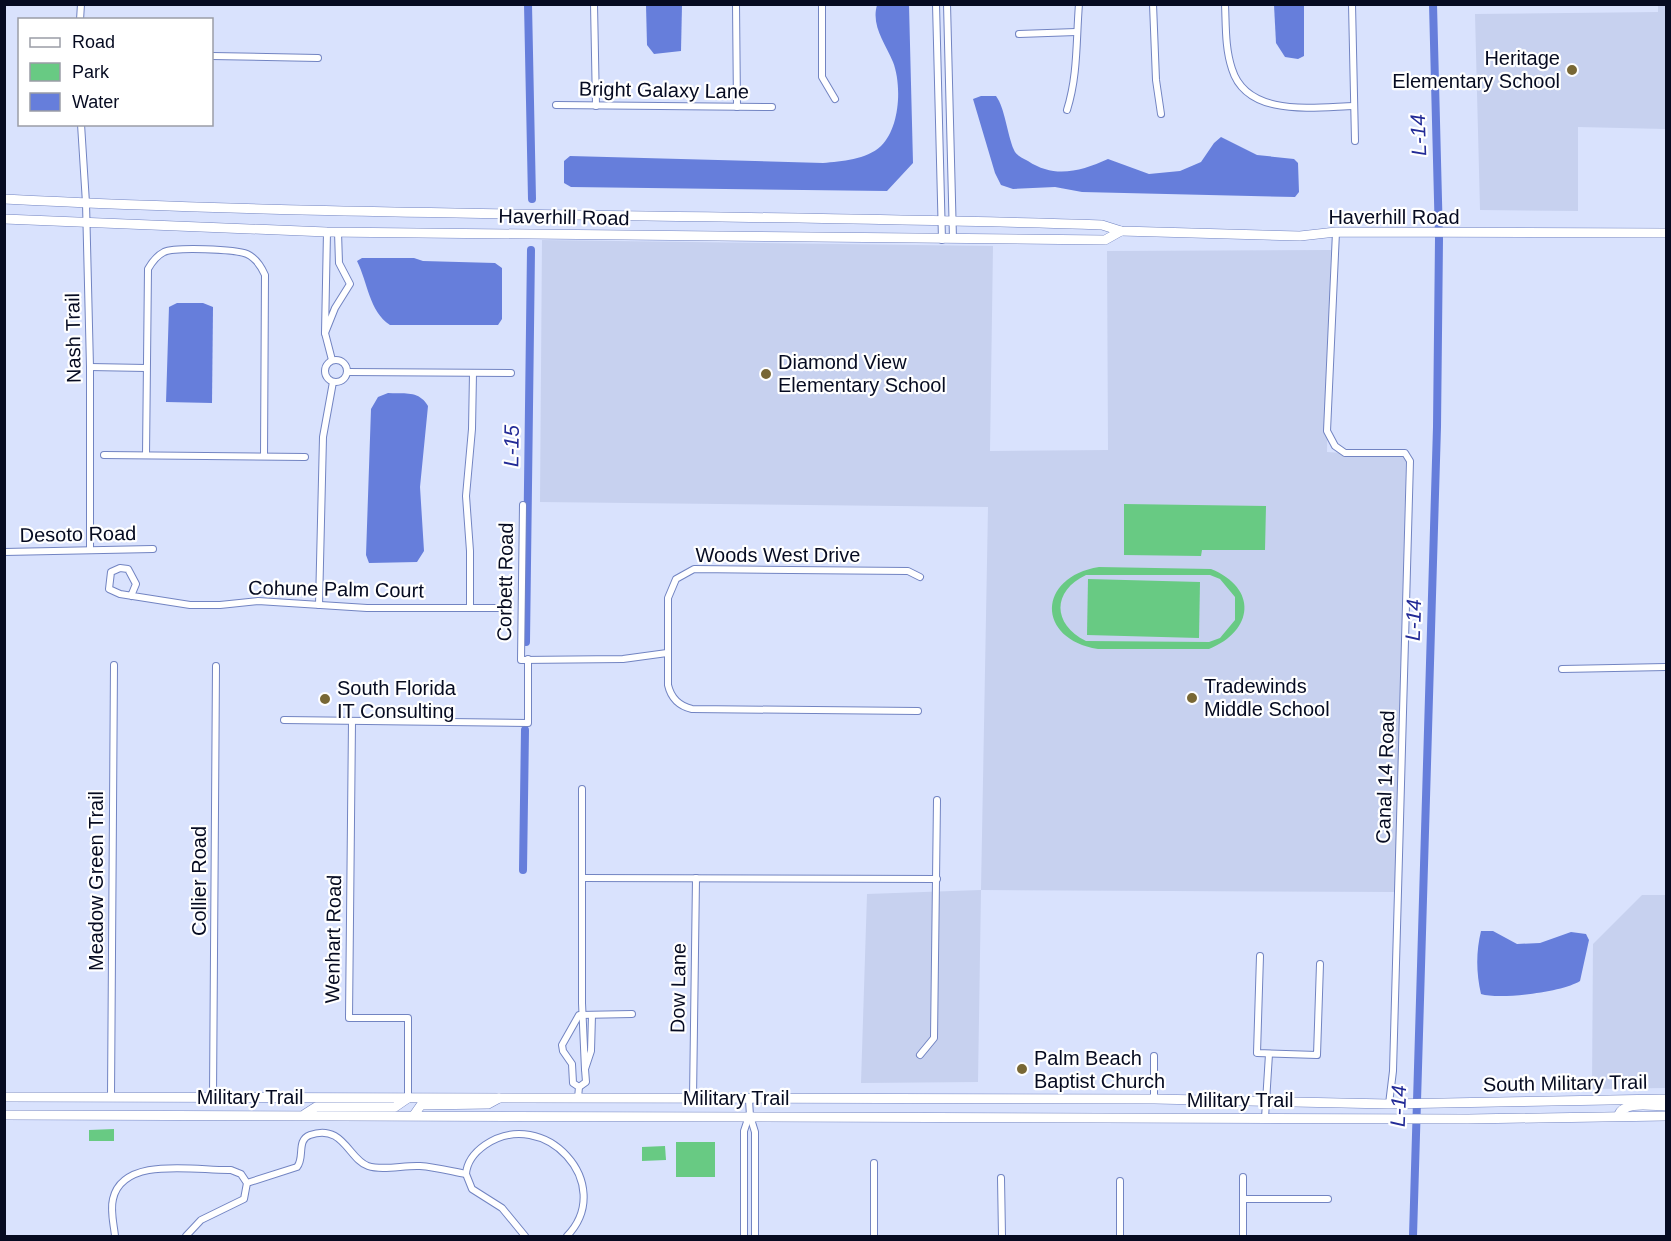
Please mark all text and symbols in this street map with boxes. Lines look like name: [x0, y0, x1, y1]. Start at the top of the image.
legend: [18, 18, 213, 126]
text: Road: [72, 32, 115, 52]
place label: Heritage Elementary School: [1392, 47, 1560, 92]
text: Park: [72, 62, 110, 82]
marker: Heritage Elementary School: [1565, 63, 1579, 77]
street label: Bright Galaxy Lane: [579, 78, 749, 102]
text: Water: [72, 92, 119, 112]
water label: L-14: [1406, 114, 1430, 156]
street label: Haverhill Road: [498, 205, 630, 229]
street label: Haverhill Road: [1328, 206, 1460, 228]
street label: Nash Trail: [61, 293, 85, 383]
place label: Diamond View Elementary School: [778, 351, 946, 396]
marker: Diamond View Elementary School: [759, 367, 773, 381]
water label: L-15: [499, 424, 523, 467]
street label: Desoto Road: [19, 522, 137, 546]
street label: Corbett Road: [493, 522, 517, 642]
street label: Woods West Drive: [696, 544, 860, 566]
street label: Cohune Palm Court: [248, 576, 424, 602]
water label: L-14: [1401, 599, 1425, 641]
place label: Tradewinds Middle School: [1204, 675, 1330, 720]
place label: South Florida IT Consulting: [337, 677, 457, 722]
marker: Tradewinds Middle School: [1185, 691, 1199, 705]
marker: South Florida IT Consulting: [318, 692, 332, 706]
street label: Canal 14 Road: [1372, 710, 1398, 844]
street label: Meadow Green Trail: [85, 791, 107, 971]
street label: Collier Road: [188, 826, 210, 936]
street label: Wenhart Road: [321, 875, 345, 1003]
street label: Dow Lane: [666, 943, 690, 1033]
place label: Palm Beach Baptist Church: [1034, 1047, 1165, 1092]
marker: Palm Beach Baptist Church: [1015, 1062, 1029, 1076]
street label: South Military Trail: [1483, 1071, 1647, 1095]
water label: L-14: [1386, 1085, 1410, 1127]
street label: Military Trail: [197, 1086, 303, 1108]
street label: Military Trail: [683, 1087, 789, 1109]
street label: Military Trail: [1187, 1089, 1293, 1111]

